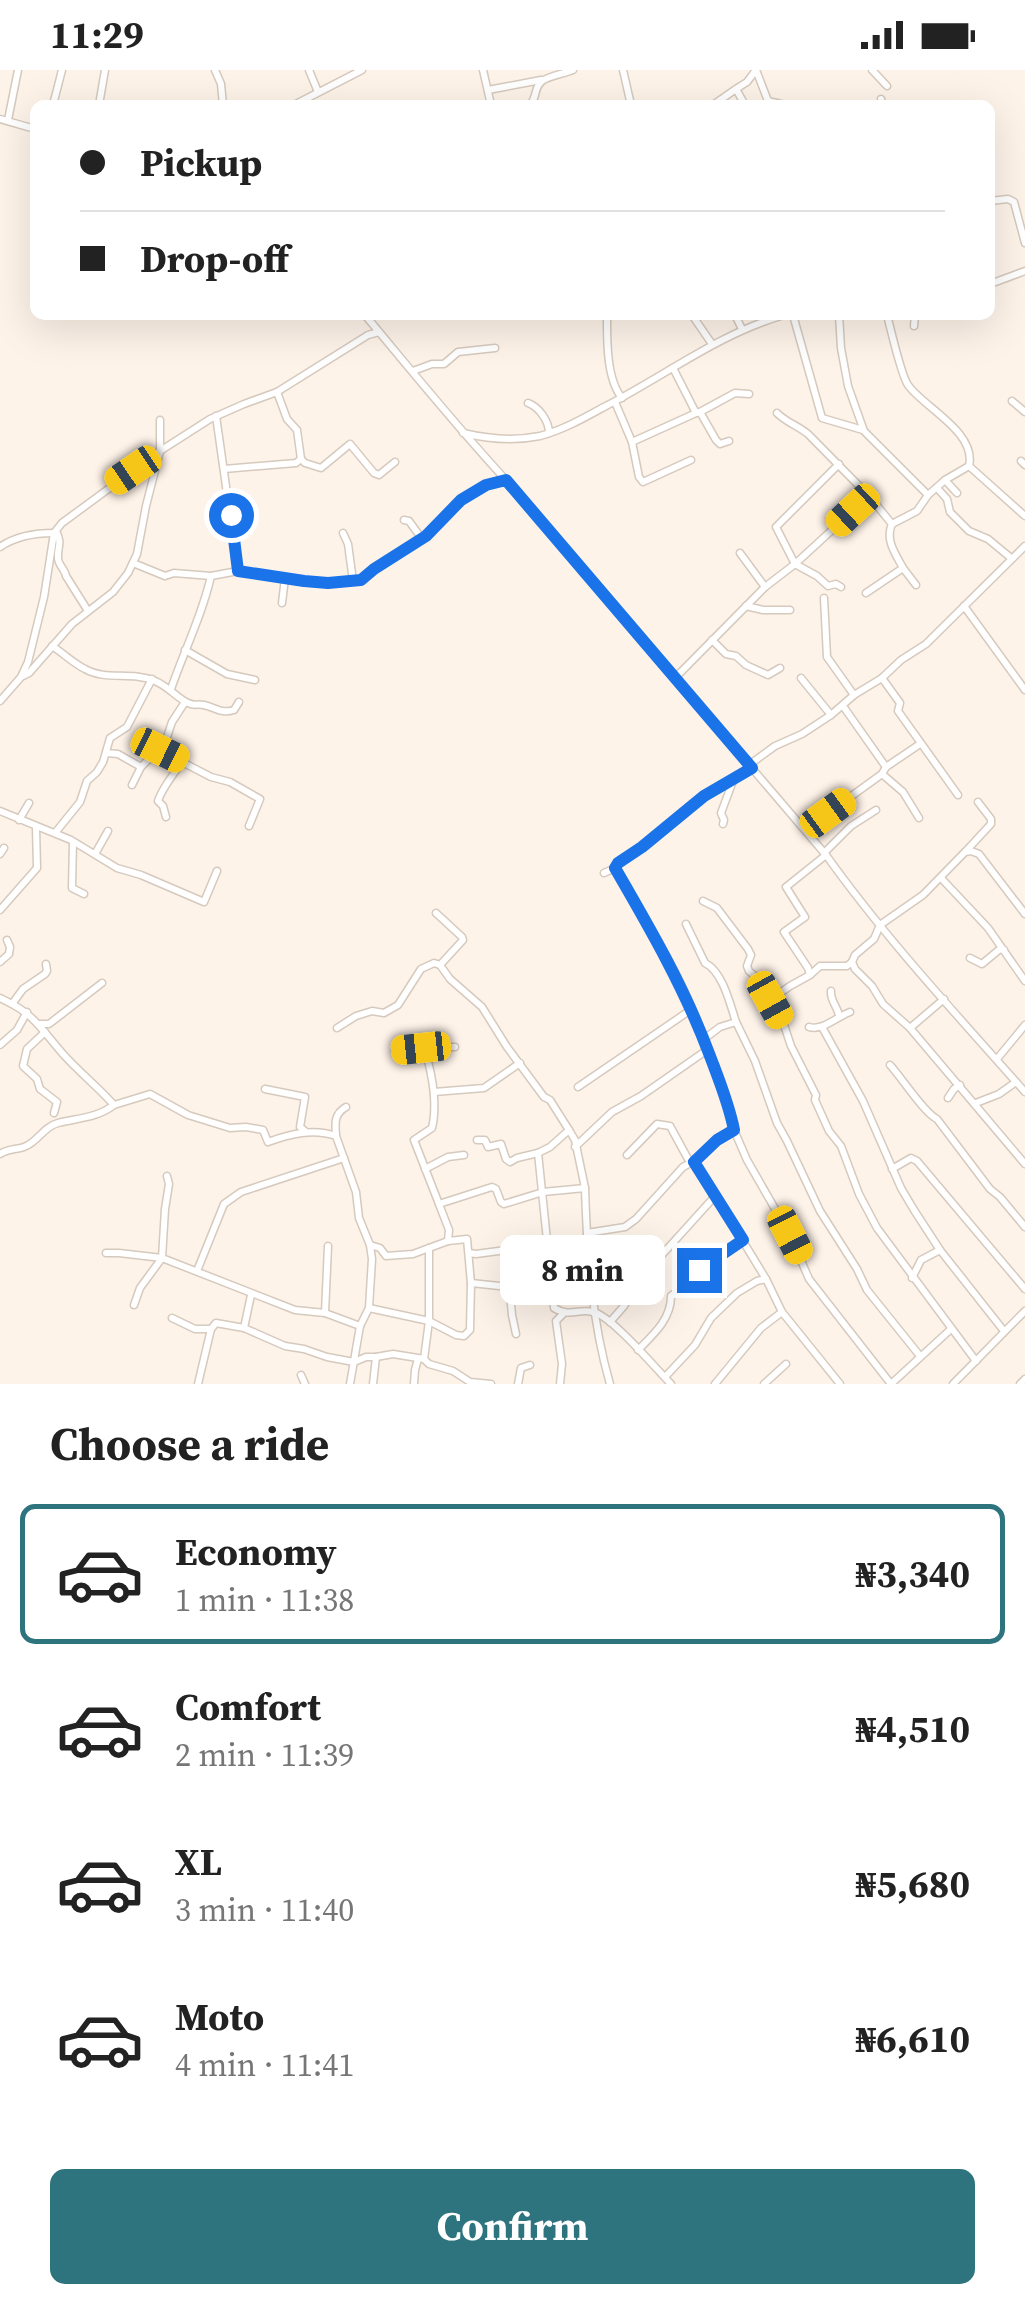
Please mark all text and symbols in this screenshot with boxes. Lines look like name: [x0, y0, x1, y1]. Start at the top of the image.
text: 11:29: [50, 9, 144, 61]
text: Pickup: [140, 137, 262, 189]
text: Drop-off: [140, 233, 289, 285]
car: [100, 441, 166, 499]
car: [821, 479, 885, 541]
route start: [209, 493, 254, 538]
car: [126, 723, 194, 777]
car: [795, 783, 861, 843]
car: [742, 966, 798, 1034]
car: [390, 1030, 452, 1066]
car: [763, 1201, 817, 1269]
callout: 8 min: [499, 1235, 664, 1305]
text: 8 min: [541, 1248, 624, 1292]
route end: [677, 1248, 722, 1293]
text: Choose a ride: [50, 1413, 329, 1475]
text: Economy: [175, 1526, 337, 1578]
icon: car: [55, 1529, 145, 1619]
text: ₦3,340: [856, 1548, 970, 1600]
text: 1 min · 11:38: [175, 1578, 354, 1622]
text: Comfort: [175, 1681, 321, 1733]
icon: car: [55, 1684, 145, 1774]
text: ₦4,510: [856, 1703, 970, 1755]
text: 2 min · 11:39: [175, 1733, 354, 1777]
text: XL: [175, 1836, 222, 1888]
icon: car: [55, 1839, 145, 1929]
text: ₦5,680: [856, 1858, 970, 1910]
text: 3 min · 11:40: [175, 1888, 354, 1932]
text: Moto: [175, 1991, 264, 2043]
icon: car: [55, 1994, 145, 2084]
text: ₦6,610: [856, 2013, 970, 2065]
text: 4 min · 11:41: [175, 2043, 354, 2087]
button: Confirm: [50, 2169, 975, 2284]

